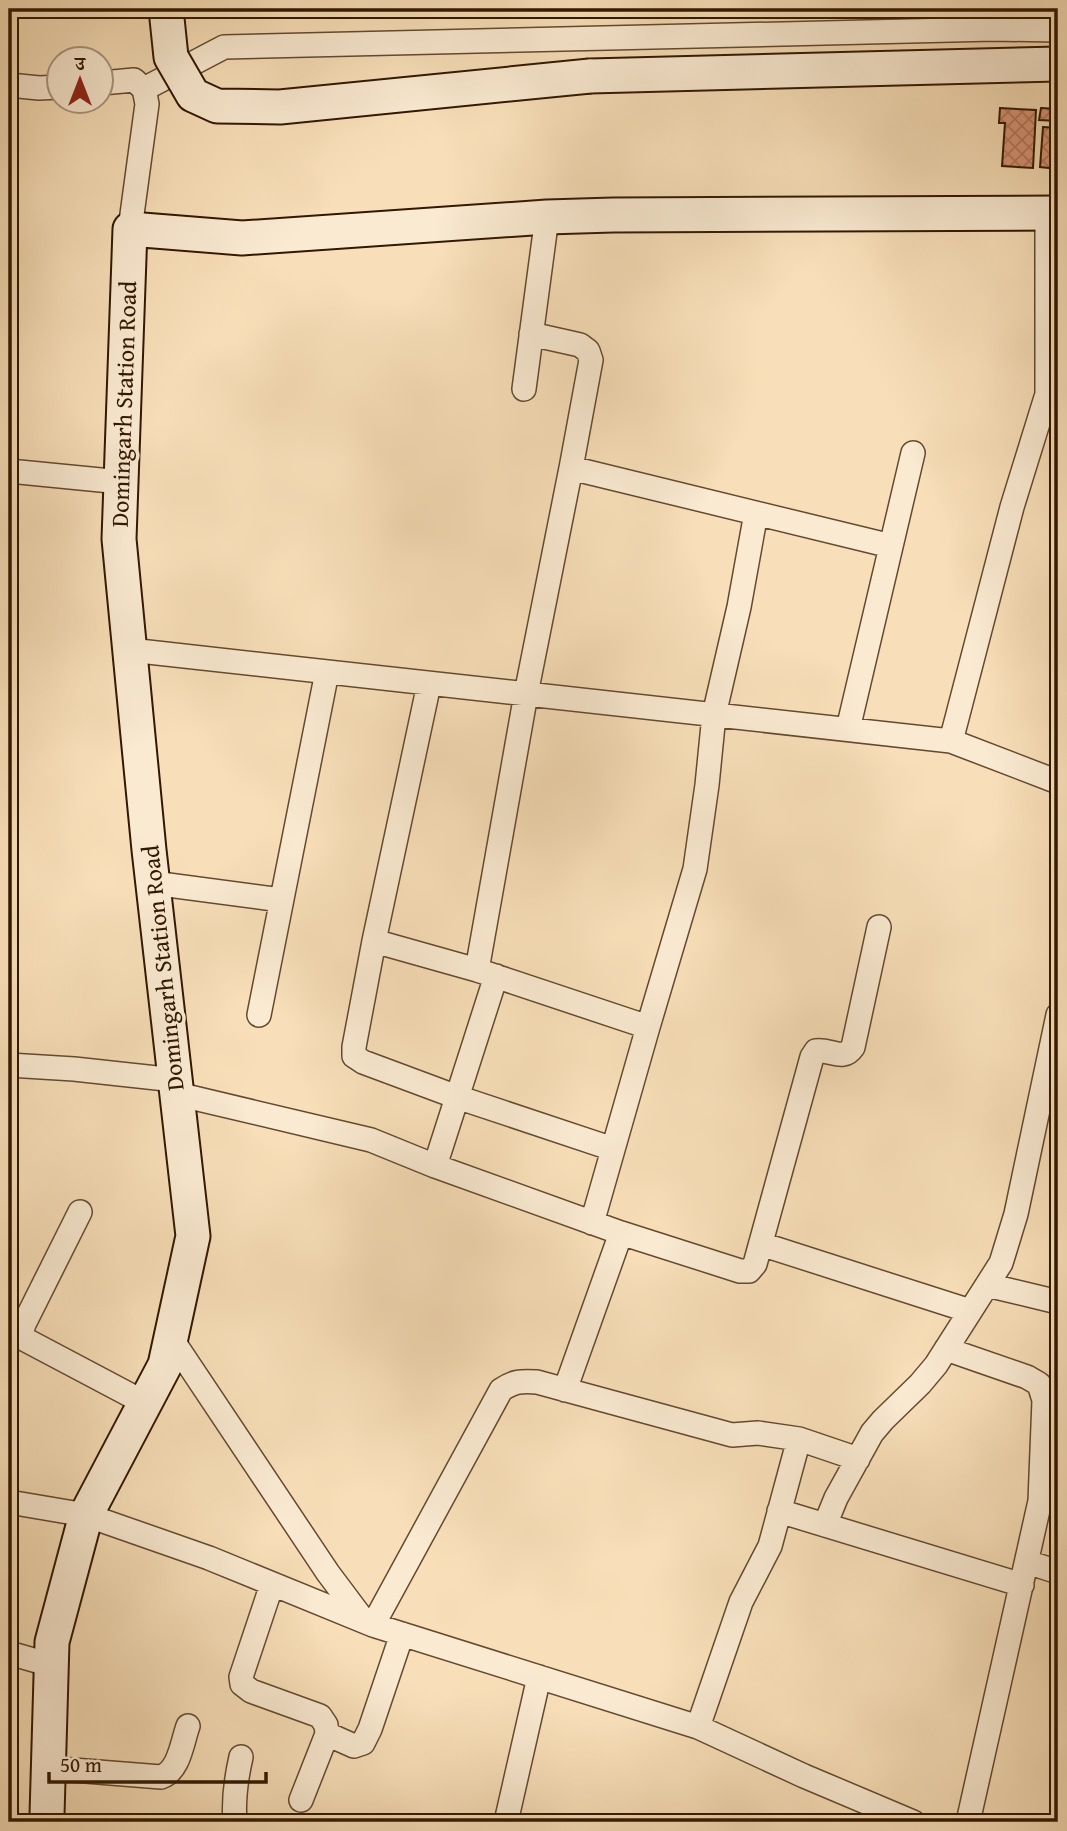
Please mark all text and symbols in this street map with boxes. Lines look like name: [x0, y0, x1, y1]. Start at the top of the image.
north arrow: [46, 46, 116, 116]
text: उ: [73, 49, 86, 77]
street label: Domingarh Station Road: [102, 280, 145, 528]
street label: Domingarh Station Road: [132, 843, 193, 1092]
scale bar: [49, 1740, 266, 1784]
text: 50 m: [60, 1749, 102, 1780]

